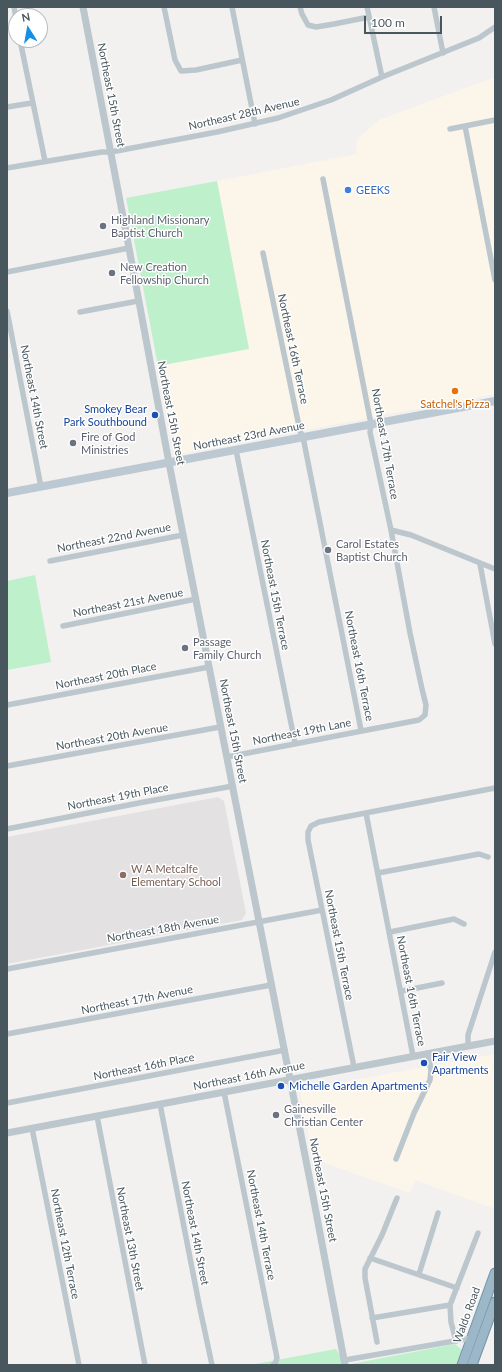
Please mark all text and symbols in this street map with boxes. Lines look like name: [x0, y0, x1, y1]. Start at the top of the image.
north arrow: [8, 8, 48, 48]
scale bar: [366, 8, 444, 34]
text: N: [20, 10, 31, 24]
text: 100 m: [371, 15, 405, 30]
street label: Northeast 15th Street: [94, 42, 128, 148]
street label: Northeast 28th Avenue: [187, 95, 301, 133]
place label: GEEKS: [356, 183, 390, 197]
marker: GEEKS: [343, 185, 353, 195]
place label: Highland Missionary Baptist Church: [111, 213, 209, 239]
marker: Highland Missionary Baptist Church: [98, 221, 108, 231]
place label: New Creation Fellowship Church: [120, 260, 209, 286]
marker: New Creation Fellowship Church: [107, 268, 117, 278]
street label: Northeast 16th Terrace: [275, 293, 311, 405]
street label: Northeast 14th Street: [17, 344, 51, 450]
street label: Northeast 15th Street: [154, 360, 188, 466]
marker: Satchel's Pizza: [450, 386, 460, 396]
street label: Northeast 17th Terrace: [369, 388, 401, 500]
place label: Satchel's Pizza: [420, 397, 490, 411]
place label: Smokey Bear Park Southbound: [63, 402, 147, 428]
marker: Smokey Bear Park Southbound: [150, 410, 160, 420]
street label: Northeast 23rd Avenue: [192, 419, 306, 453]
place label: Fire of God Ministries: [81, 430, 135, 456]
marker: Fire of God Ministries: [68, 438, 78, 448]
street label: Northeast 22nd Avenue: [56, 520, 172, 556]
place label: Carol Estates Baptist Church: [336, 537, 408, 563]
street label: Northeast 15th Terrace: [258, 539, 292, 651]
marker: Carol Estates Baptist Church: [323, 545, 333, 555]
street label: Northeast 21st Avenue: [72, 586, 184, 620]
street label: Northeast 16th Terrace: [342, 610, 376, 722]
place label: Passage Family Church: [193, 635, 261, 661]
marker: Passage Family Church: [180, 643, 190, 653]
street label: Northeast 20th Place: [54, 660, 158, 692]
street label: Northeast 15th Street: [216, 678, 250, 784]
street label: Northeast 19th Lane: [252, 716, 352, 748]
street label: Northeast 20th Avenue: [55, 721, 169, 753]
street label: Northeast 19th Place: [66, 781, 170, 813]
place label: W A Metcalfe Elementary School: [131, 862, 221, 888]
marker: W A Metcalfe Elementary School: [118, 870, 128, 880]
street label: Northeast 15th Terrace: [322, 889, 356, 1001]
street label: Northeast 18th Avenue: [106, 913, 220, 945]
street label: Northeast 16th Terrace: [394, 935, 428, 1047]
street label: Northeast 17th Avenue: [80, 983, 194, 1017]
place label: Fair View Apartments: [432, 1050, 489, 1076]
street label: Northeast 16th Place: [92, 1051, 196, 1083]
marker: Fair View Apartments: [419, 1058, 429, 1068]
street label: Northeast 16th Avenue: [192, 1059, 306, 1093]
place label: Michelle Garden Apartments: [289, 1079, 428, 1093]
marker: Michelle Garden Apartments: [276, 1081, 286, 1091]
place label: Gainesville Christian Center: [284, 1102, 363, 1128]
marker: Gainesville Christian Center: [271, 1110, 281, 1120]
street label: Northeast 15th Street: [306, 1137, 340, 1243]
street label: Northeast 14th Terrace: [244, 1169, 278, 1281]
street label: Northeast 14th Street: [178, 1180, 212, 1286]
street label: Northeast 13th Street: [113, 1186, 147, 1292]
street label: Northeast 12th Terrace: [48, 1188, 82, 1300]
street label: Waldo Road: [451, 1285, 483, 1345]

